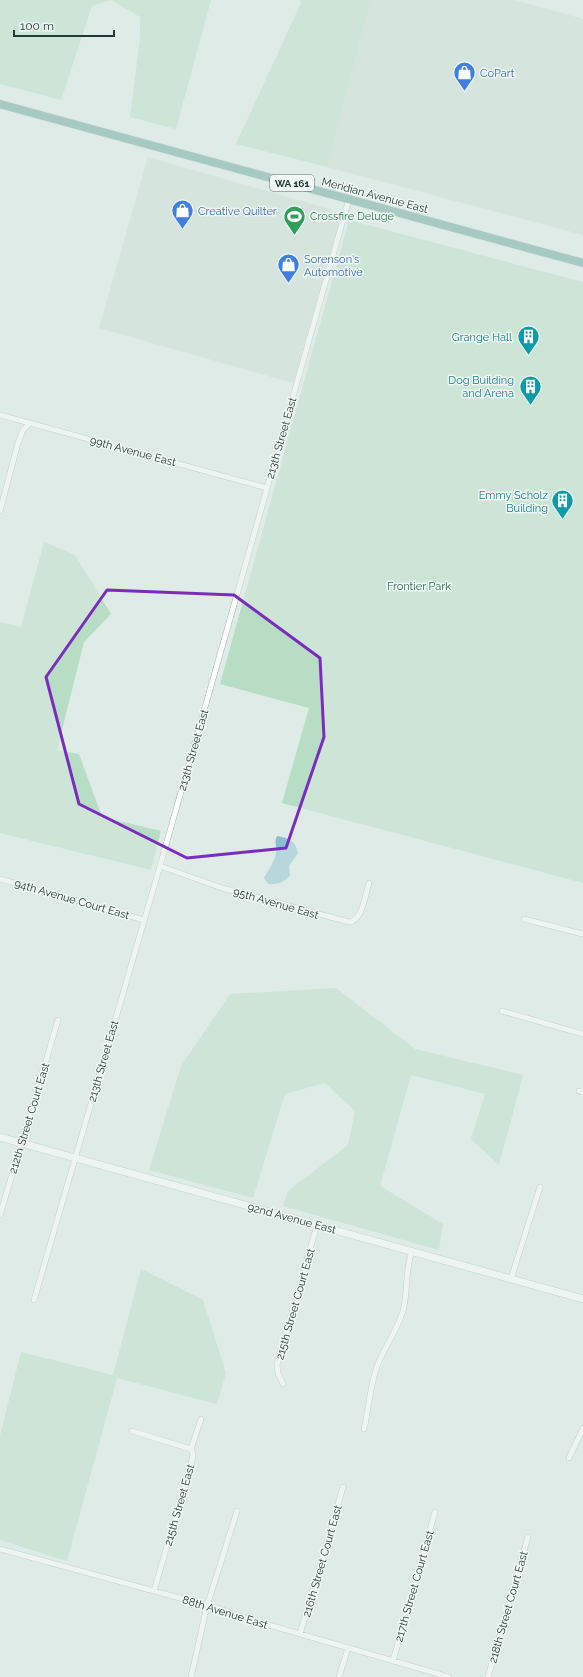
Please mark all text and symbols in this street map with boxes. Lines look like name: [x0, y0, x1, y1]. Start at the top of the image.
scale bar: [14, 12, 114, 38]
text: 100 m: [20, 19, 54, 33]
shop icon: CoPart: [452, 60, 478, 93]
place label: CoPart: [480, 67, 515, 80]
road number: WA 161: [270, 175, 314, 191]
street label: Meridian Avenue East: [320, 175, 430, 216]
shop icon: Creative Quilter: [169, 198, 195, 231]
sports icon: Crossfire Deluge: [282, 203, 308, 236]
place label: Creative Quilter: [198, 205, 277, 218]
place label: Crossfire Deluge: [310, 210, 395, 223]
shop icon: Sorenson's Automotive: [275, 252, 301, 285]
place label: Sorenson's Automotive: [304, 253, 363, 279]
building icon: Grange Hall: [515, 324, 541, 357]
place label: Grange Hall: [452, 331, 512, 344]
building icon: Dog Building and Arena: [517, 373, 543, 406]
place label: Dog Building and Arena: [448, 374, 514, 400]
street label: 213th Street East: [264, 396, 299, 480]
street label: 99th Avenue East: [88, 434, 178, 469]
building icon: Emmy Scholz Building: [550, 488, 576, 521]
place label: Emmy Scholz Building: [479, 489, 549, 515]
park label: Frontier Park: [387, 580, 451, 593]
street label: 213th Street East: [176, 708, 211, 792]
street label: 94th Avenue Court East: [13, 877, 131, 922]
street label: 95th Avenue East: [232, 885, 320, 922]
street label: 213th Street East: [86, 1019, 121, 1103]
street label: 212th Street Court East: [6, 1061, 53, 1175]
street label: 92nd Avenue East: [246, 1200, 338, 1237]
street label: 215th Street Court East: [273, 1247, 318, 1361]
street label: 215th Street East: [162, 1463, 197, 1547]
street label: 216th Street Court East: [300, 1503, 345, 1619]
street label: 217th Street Court East: [392, 1529, 437, 1643]
street label: 218th Street Court East: [486, 1549, 531, 1665]
street label: 88th Avenue East: [181, 1593, 269, 1632]

